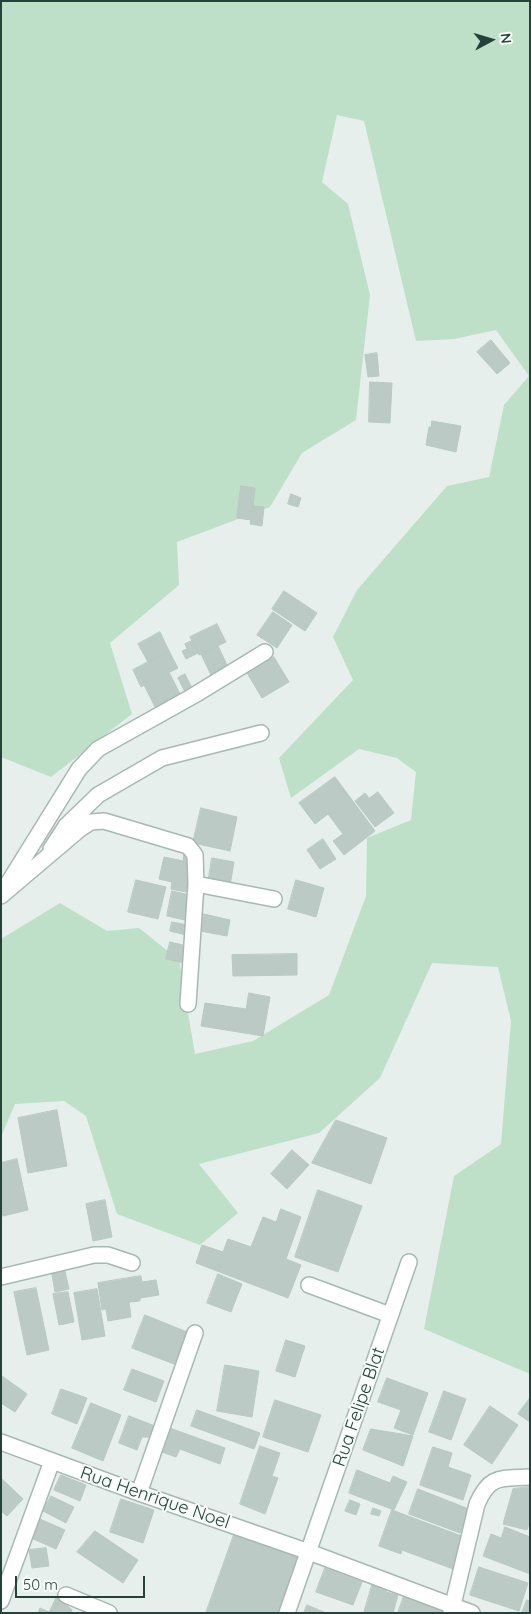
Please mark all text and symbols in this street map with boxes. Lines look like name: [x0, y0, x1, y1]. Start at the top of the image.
north arrow: [466, 15, 516, 65]
text: N: [496, 32, 515, 44]
street label: Rua Felipe Blat: [328, 1344, 390, 1470]
street label: Rua Henrique Noel: [77, 1462, 233, 1534]
scale bar: [18, 1566, 148, 1598]
text: 50 m: [23, 1575, 58, 1594]

